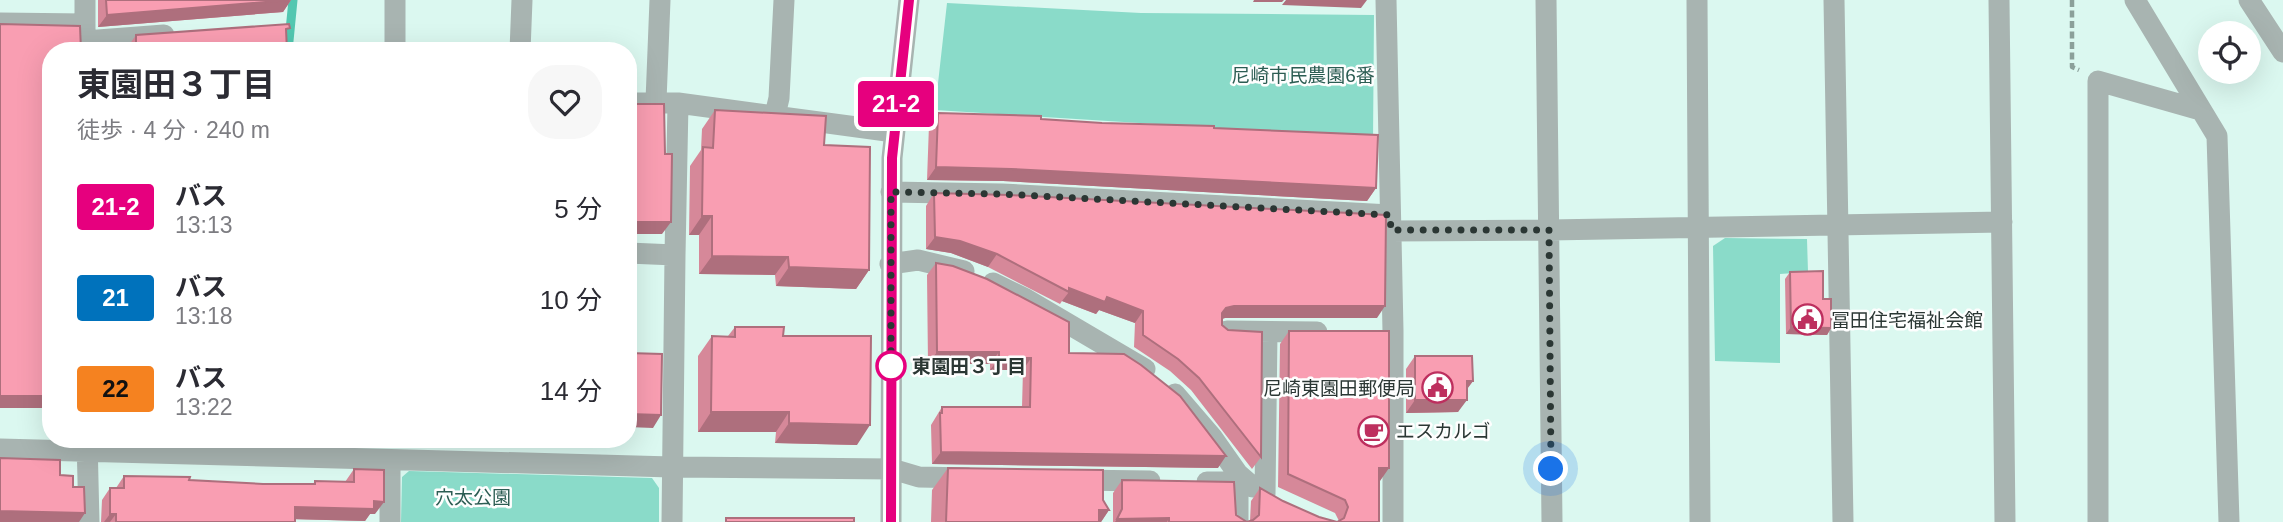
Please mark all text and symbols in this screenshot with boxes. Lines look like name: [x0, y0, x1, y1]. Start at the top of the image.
map controls: [2198, 21, 2261, 84]
button: locate: [2198, 21, 2261, 84]
button: heart: [528, 65, 602, 139]
park label: 尼崎市民農園6番: [1231, 65, 1375, 86]
text: 東園田３丁目: [77, 66, 275, 103]
line badge: 21-2: [847, 81, 945, 127]
text: 21-2: [872, 90, 920, 117]
text: 徒歩 · 4 分 · 240 m: [77, 117, 270, 143]
text: バス: [175, 181, 227, 211]
text: 21-2: [91, 193, 140, 220]
text: 5 分: [554, 194, 602, 224]
text: 13:13: [175, 212, 233, 238]
text: バス: [175, 272, 227, 302]
text: 21: [102, 284, 129, 311]
text: 10 分: [540, 285, 602, 315]
text: 13:18: [175, 303, 233, 329]
public building icon: 冨田住宅福祉会館: [1791, 303, 1825, 337]
place label: 冨田住宅福祉会館: [1831, 310, 1983, 331]
marker: 東園田３丁目: [876, 351, 906, 381]
place label: 東園田３丁目: [912, 356, 1026, 377]
text: バス: [175, 363, 227, 393]
public building icon: 尼崎東園田郵便局: [1421, 371, 1455, 405]
text: 22: [102, 375, 129, 402]
text: 14 分: [540, 376, 602, 406]
place label: 尼崎東園田郵便局: [1263, 378, 1415, 399]
text: 13:22: [175, 394, 233, 420]
cafe icon: エスカルゴ: [1356, 414, 1390, 448]
place label: エスカルゴ: [1396, 421, 1491, 442]
your location: [1533, 451, 1568, 486]
park label: 穴太公園: [435, 487, 511, 508]

